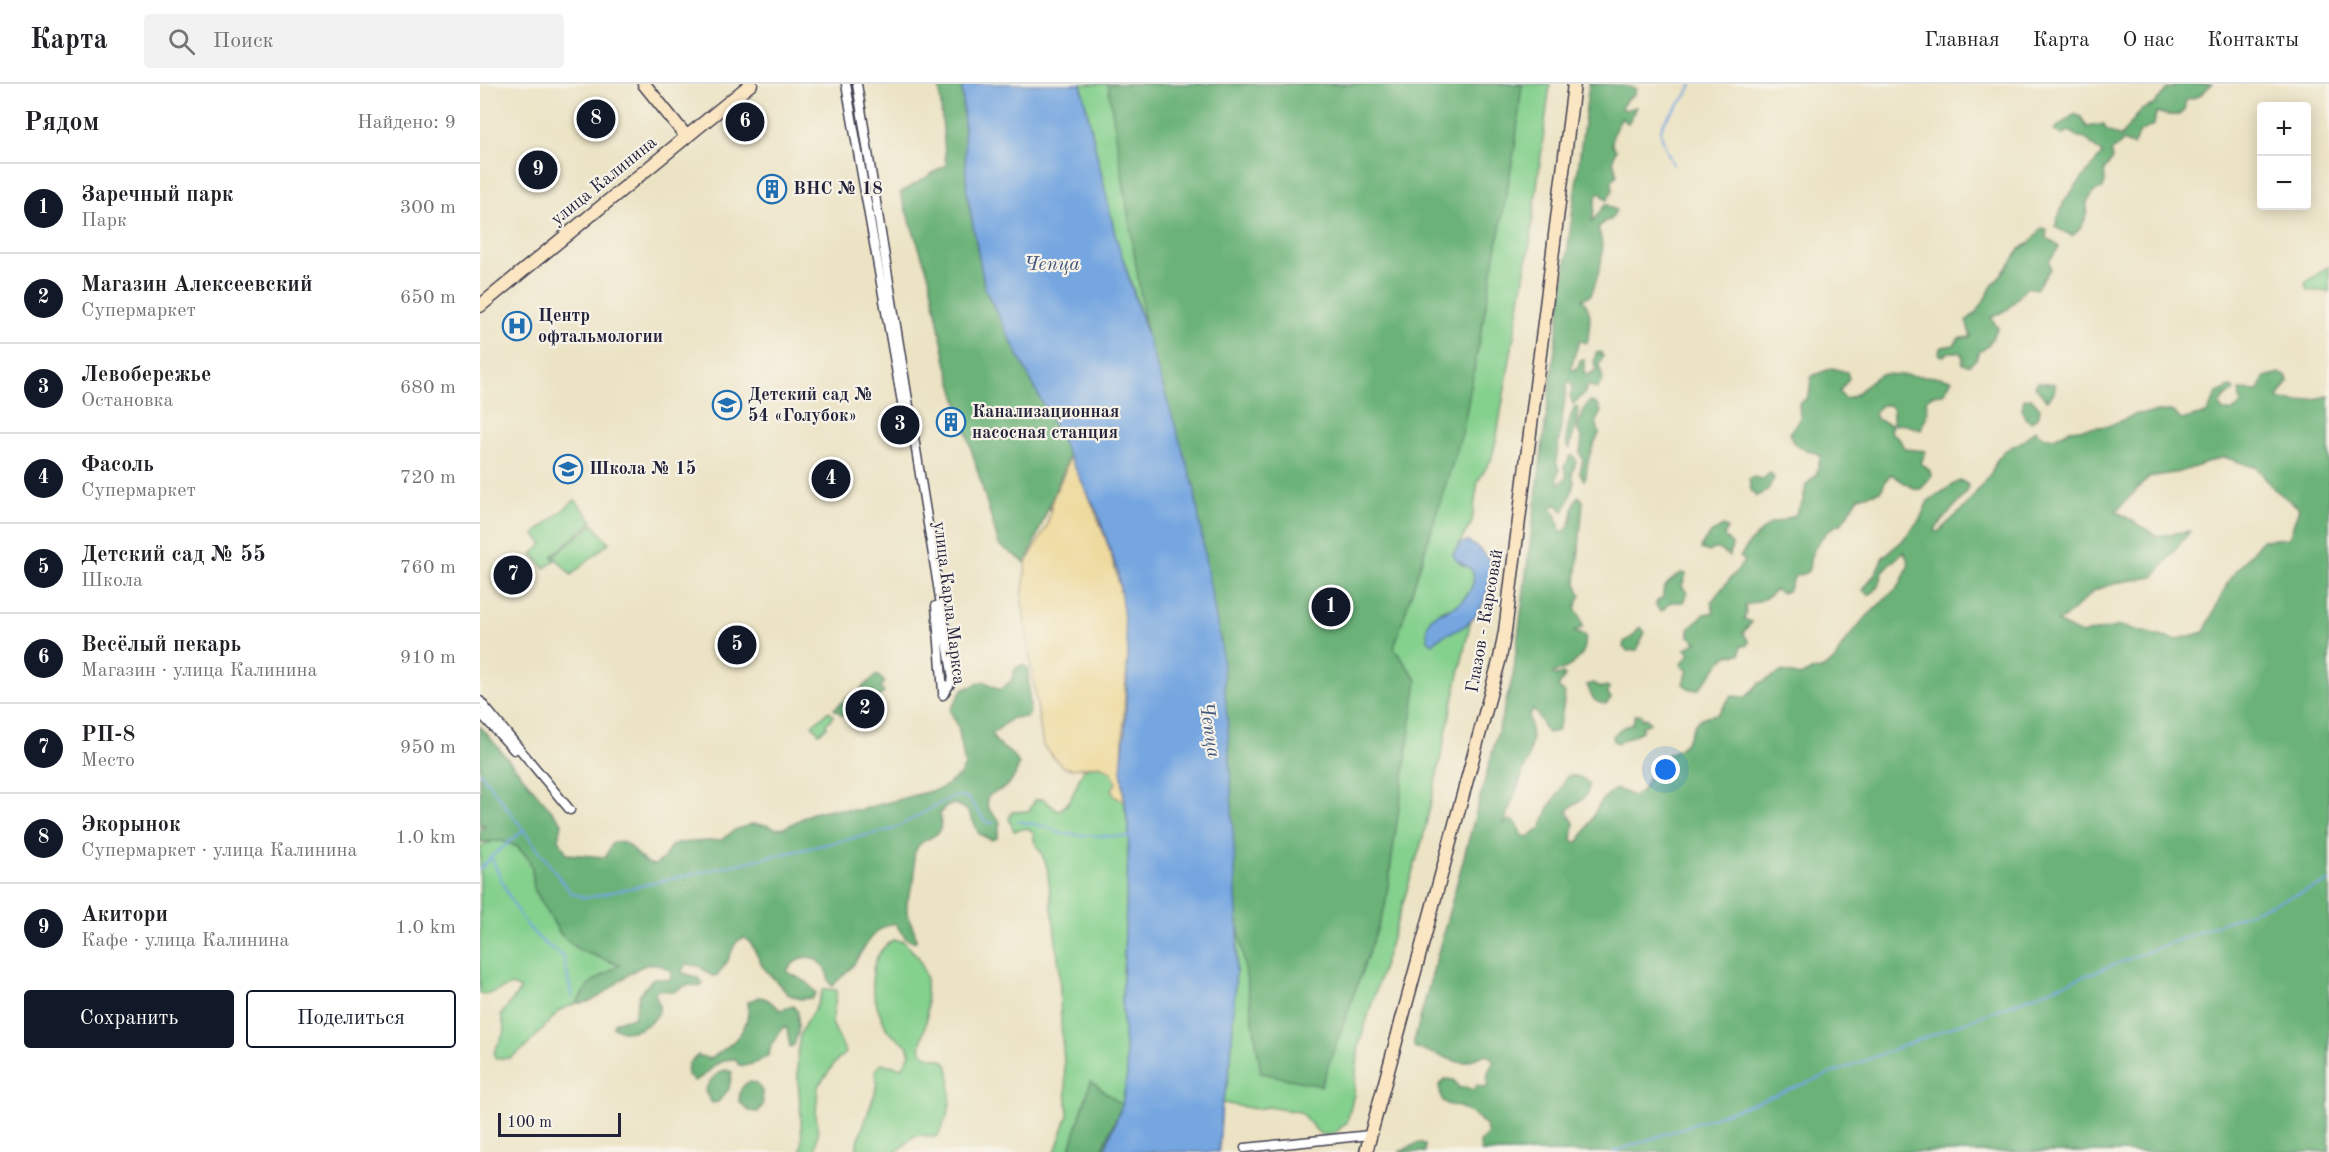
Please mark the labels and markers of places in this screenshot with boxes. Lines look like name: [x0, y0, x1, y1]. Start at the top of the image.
pin: 8: [576, 96, 616, 141]
pin: 6: [726, 99, 764, 144]
pin: 9: [518, 148, 558, 193]
building icon: ВНС № 18: [756, 173, 788, 205]
place label: ВНС № 18: [793, 180, 883, 198]
place label: Центр офтальмологии: [538, 307, 663, 347]
hospital icon: Центр офтальмологии: [501, 310, 533, 342]
place label: Детский сад № 54 «Голубок»: [748, 386, 873, 425]
school or university icon: Детский сад № 54 «Голубок»: [711, 389, 743, 421]
pin: 3: [880, 402, 920, 448]
place label: Канализационная насосная станция: [972, 403, 1119, 442]
building icon: Канализационная насосная станция: [935, 406, 967, 438]
school or university icon: Школа № 15: [552, 453, 584, 485]
pin: 4: [812, 456, 850, 502]
place label: Школа № 15: [589, 460, 696, 478]
pin: 7: [494, 552, 532, 598]
pin: 1: [1312, 584, 1350, 630]
pin: 5: [718, 622, 756, 668]
pin: 2: [846, 686, 884, 732]

